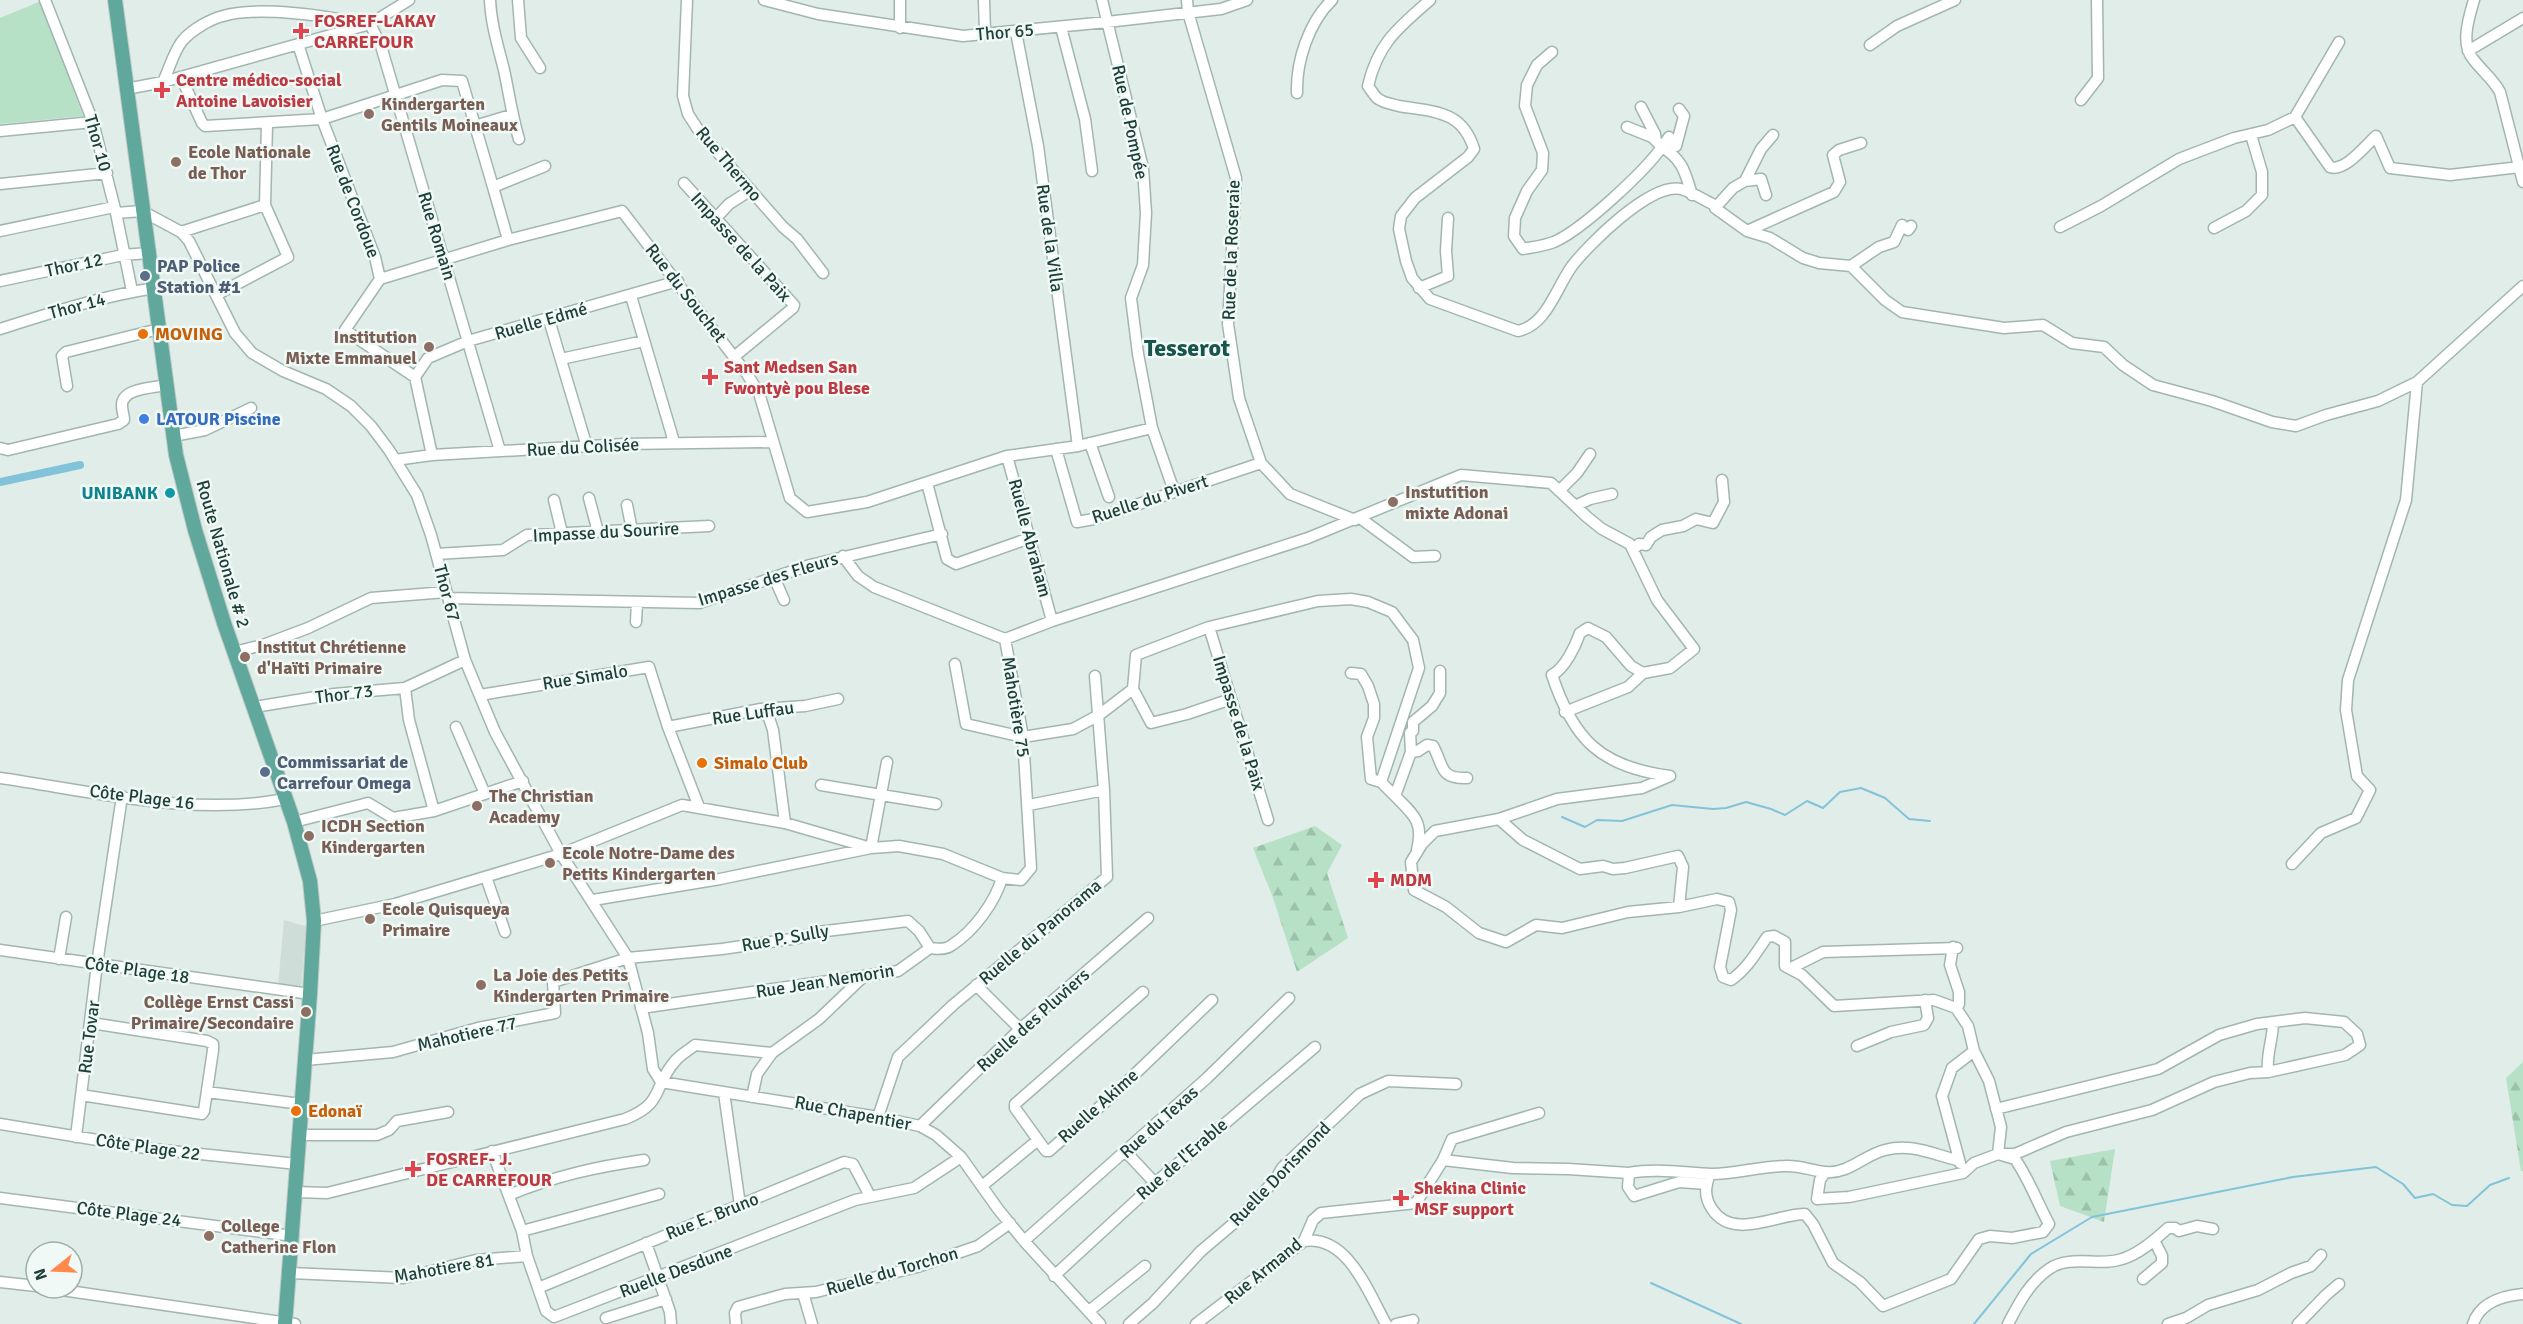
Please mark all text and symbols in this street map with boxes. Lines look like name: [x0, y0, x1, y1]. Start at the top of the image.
place label: FOSREF-LAKAY CARREFOUR: [314, 10, 436, 53]
street label: Thor 65: [975, 19, 1035, 45]
marker: FOSREF-LAKAY CARREFOUR: [292, 22, 310, 40]
street label: Rue de Pompée: [1107, 63, 1153, 181]
place label: Centre médico-social Antoine Lavoisier: [176, 69, 342, 112]
marker: Centre médico-social Antoine Lavoisier: [153, 81, 171, 99]
place label: Kindergarten Gentils Moineaux: [381, 93, 518, 136]
marker: Kindergarten Gentils Moineaux: [362, 107, 376, 121]
street label: Thor 10: [79, 112, 117, 174]
street label: Rue Thermo: [691, 122, 767, 206]
place label: Ecole Nationale de Thor: [188, 141, 311, 184]
street label: Rue de Cordoue: [321, 141, 385, 261]
marker: Ecole Nationale de Thor: [169, 155, 183, 169]
street label: Rue de la Roseraie: [1218, 179, 1244, 321]
street label: Rue de la Villa: [1032, 183, 1068, 293]
street label: Impasse de la Paix: [686, 188, 796, 307]
street label: Rue Romain: [413, 189, 461, 283]
street label: Rue du Souchet: [641, 239, 731, 347]
street label: Thor 12: [43, 248, 105, 282]
place label: PAP Police Station #1: [157, 255, 241, 298]
marker: PAP Police Station #1: [138, 269, 152, 283]
street label: Thor 14: [46, 288, 108, 324]
street label: Ruelle Edmé: [492, 297, 590, 345]
place label: MOVING: [155, 323, 223, 345]
place label: Institution Mixte Emmanuel: [285, 326, 417, 369]
marker: MOVING: [136, 327, 150, 341]
district label: Tesserot: [1144, 333, 1230, 363]
marker: Institution Mixte Emmanuel: [422, 340, 436, 354]
place label: Sant Medsen San Fwontyè pou Blese: [724, 356, 870, 399]
marker: Sant Medsen San Fwontyè pou Blese: [701, 368, 719, 386]
place label: LATOUR Piscine: [156, 408, 281, 430]
marker: LATOUR Piscine: [137, 412, 151, 426]
street label: Rue du Colisée: [526, 433, 640, 461]
street label: Ruelle du Pivert: [1089, 470, 1211, 528]
street label: Ruelle Abraham: [1004, 476, 1056, 600]
street label: Route Nationale # 2: [191, 477, 255, 631]
place label: Instutition mixte Adonai: [1405, 481, 1508, 524]
place label: UNIBANK: [81, 482, 159, 504]
marker: UNIBANK: [163, 486, 177, 500]
marker: Instutition mixte Adonai: [1386, 495, 1400, 509]
street label: Impasse du Sourire: [532, 517, 680, 547]
street label: Impasse des Fleurs: [695, 547, 841, 611]
street label: Thor 67: [429, 562, 465, 624]
place label: Institut Chrétienne d'Haïti Primaire: [257, 636, 406, 679]
marker: Institut Chrétienne d'Haïti Primaire: [238, 650, 252, 664]
street label: Impasse de la Paix: [1208, 653, 1270, 794]
street label: Mahotière 75: [997, 655, 1035, 759]
street label: Rue Simalo: [541, 659, 629, 695]
street label: Thor 73: [314, 680, 374, 708]
street label: Rue Luffau: [711, 696, 795, 730]
place label: Commissariat de Carrefour Omega: [277, 751, 411, 794]
place label: Simalo Club: [714, 752, 808, 774]
marker: Simalo Club: [695, 756, 709, 770]
marker: Commissariat de Carrefour Omega: [258, 765, 272, 779]
street label: Côte Plage 16: [88, 780, 196, 814]
place label: The Christian Academy: [489, 785, 594, 828]
marker: The Christian Academy: [470, 799, 484, 813]
place label: ICDH Section Kindergarten: [321, 815, 425, 858]
marker: ICDH Section Kindergarten: [302, 829, 316, 843]
place label: Ecole Notre-Dame des Petits Kindergarten: [562, 842, 735, 885]
marker: Ecole Notre-Dame des Petits Kindergarten: [543, 856, 557, 870]
place label: MDM: [1390, 869, 1432, 891]
marker: MDM: [1367, 871, 1385, 889]
street label: Ruelle du Panorama: [974, 874, 1106, 990]
place label: Ecole Quisqueya Primaire: [382, 898, 510, 941]
marker: Ecole Quisqueya Primaire: [363, 912, 377, 926]
street label: Rue P. Sully: [740, 919, 831, 956]
street label: Côte Plage 18: [83, 952, 191, 988]
street label: Rue Jean Nemorin: [754, 959, 896, 1003]
street label: Ruelle des Pluviers: [972, 963, 1094, 1076]
place label: La Joie des Petits Kindergarten Primaire: [493, 964, 669, 1007]
marker: La Joie des Petits Kindergarten Primaire: [474, 978, 488, 992]
place label: Collège Ernst Cassi Primaire/Secondaire: [131, 991, 294, 1034]
street label: Rue Tovar: [74, 999, 104, 1075]
marker: Collège Ernst Cassi Primaire/Secondaire: [299, 1005, 313, 1019]
street label: Mahotiere 77: [415, 1012, 519, 1056]
street label: Ruelle Akime: [1053, 1064, 1143, 1148]
street label: Rue du Texas: [1115, 1081, 1203, 1163]
street label: Rue Chapentier: [793, 1091, 914, 1135]
place label: Edonaï: [308, 1100, 362, 1122]
marker: Edonaï: [289, 1104, 303, 1118]
street label: Rue de l'Erable: [1132, 1113, 1232, 1205]
street label: Ruelle Dorismond: [1225, 1117, 1335, 1231]
street label: Côte Plage 22: [94, 1129, 202, 1165]
place label: FOSREF- J. DE CARREFOUR: [426, 1148, 552, 1191]
marker: FOSREF- J. DE CARREFOUR: [404, 1160, 422, 1178]
place label: Shekina Clinic MSF support: [1414, 1177, 1526, 1220]
street label: Rue E. Bruno: [662, 1187, 762, 1245]
marker: Shekina Clinic MSF support: [1392, 1189, 1410, 1207]
street label: Côte Plage 24: [75, 1197, 183, 1231]
place label: College Catherine Flon: [221, 1215, 337, 1258]
marker: College Catherine Flon: [202, 1229, 216, 1243]
street label: Rue Armand: [1220, 1233, 1306, 1309]
street label: Ruelle Desdune: [616, 1239, 736, 1303]
north arrow: [24, 1240, 84, 1300]
street label: Ruelle du Torchon: [823, 1242, 961, 1300]
street label: Mahotiere 81: [392, 1248, 496, 1288]
text: N: [29, 1266, 52, 1283]

